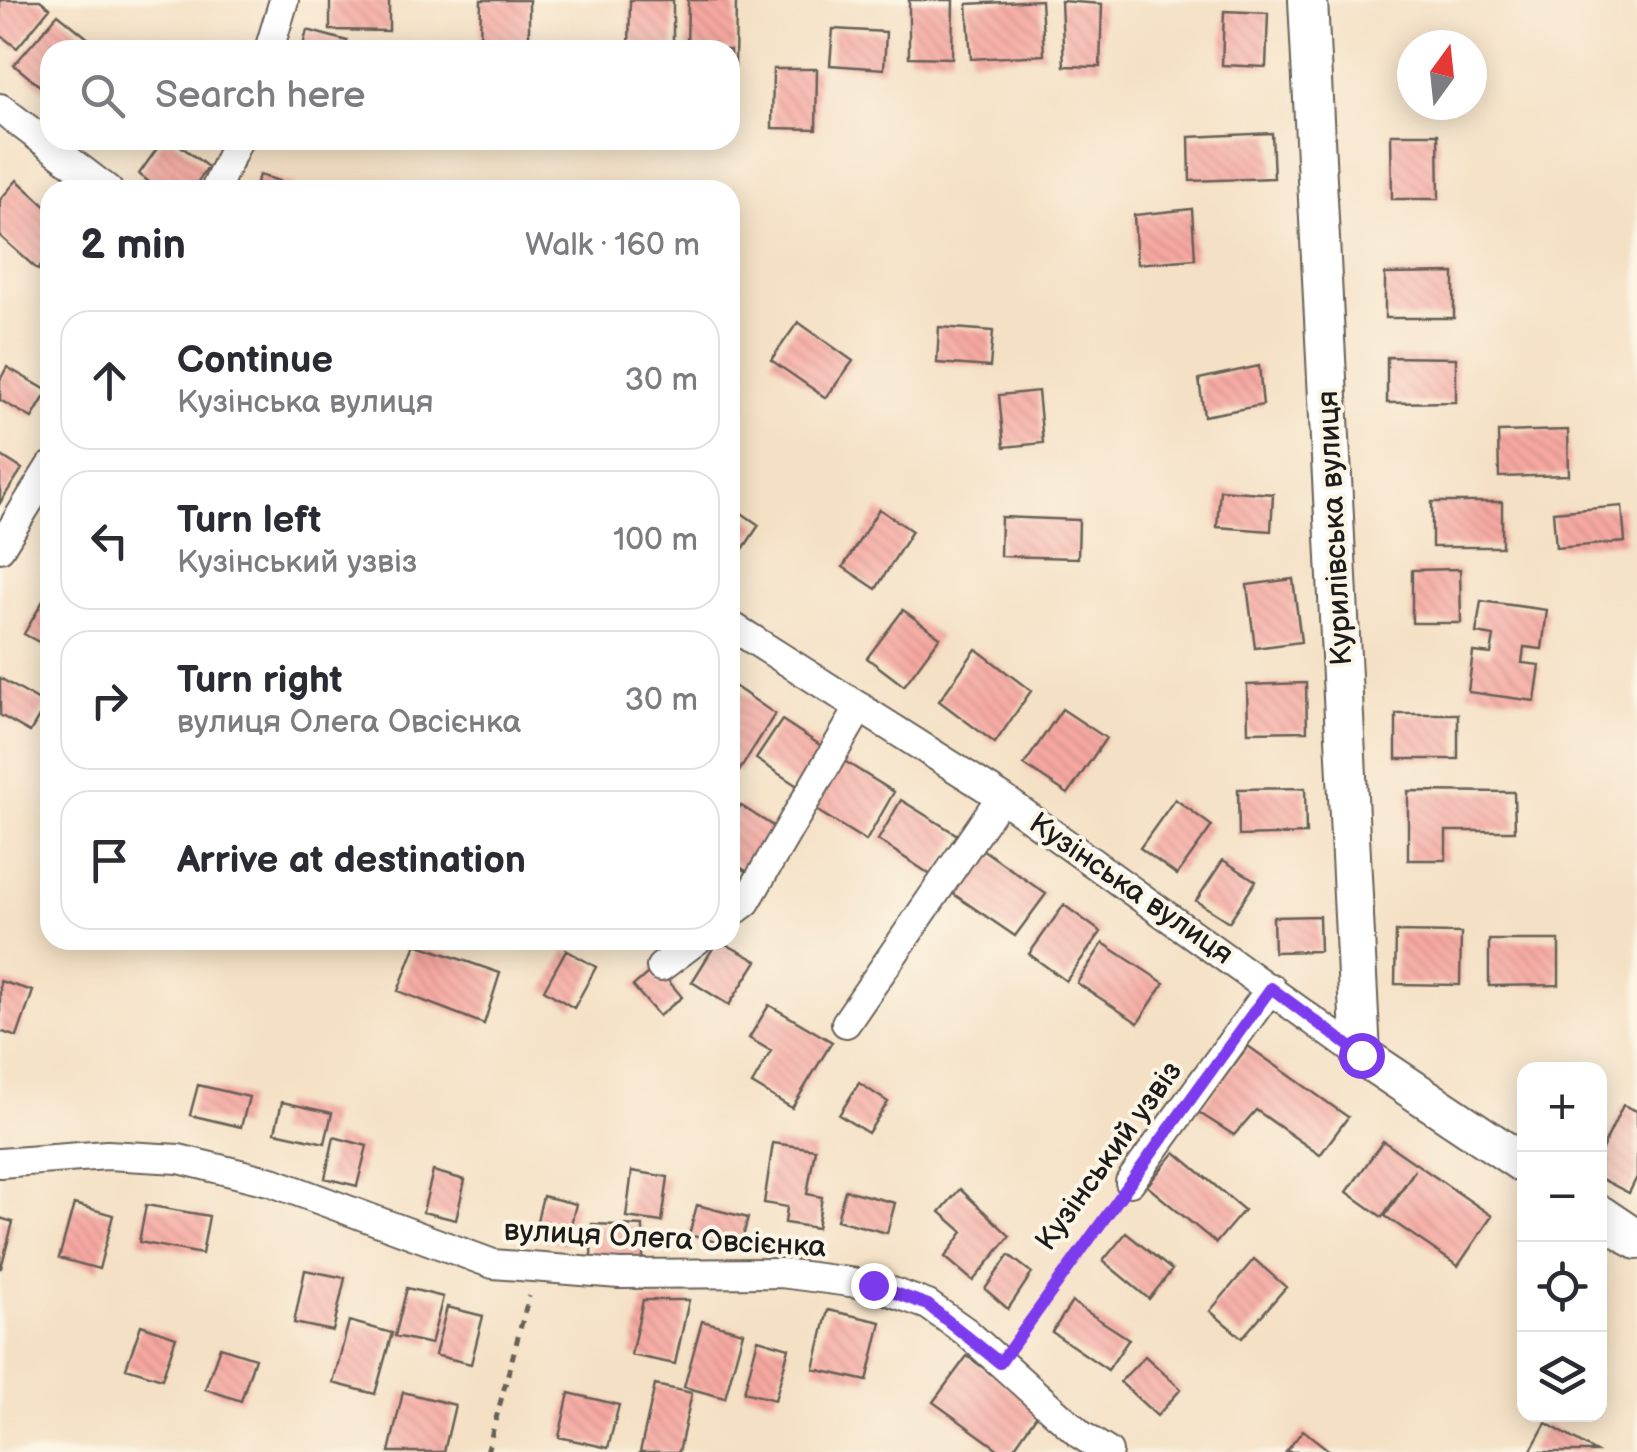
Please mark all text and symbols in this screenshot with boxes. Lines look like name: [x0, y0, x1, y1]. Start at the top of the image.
north arrow: [1397, 30, 1487, 120]
search box: [40, 40, 740, 150]
icon: search: [75, 68, 130, 123]
text: Search here: [155, 73, 366, 118]
text: 2 min: [80, 220, 186, 271]
text: Walk · 160 m: [525, 226, 700, 265]
text: Continue: [177, 338, 333, 383]
icon: ahead: [82, 353, 137, 408]
text: 30 m: [624, 361, 698, 400]
text: Кузінська вулиця: [177, 383, 433, 422]
street label: Курилівська вулиця: [1310, 390, 1360, 666]
text: Turn left: [177, 498, 321, 543]
icon: left: [82, 513, 137, 568]
text: 100 m: [613, 521, 698, 560]
text: Кузінський узвіз: [177, 543, 417, 582]
text: Turn right: [177, 658, 342, 703]
icon: right: [82, 673, 137, 728]
text: 30 m: [624, 681, 698, 720]
text: вулиця Олега Овсієнка: [177, 703, 522, 742]
street label: Кузінська вулиця: [1022, 805, 1240, 973]
icon: arrive: [82, 833, 137, 888]
text: Arrive at destination: [177, 838, 526, 883]
route start: [1339, 1033, 1385, 1079]
street label: Кузінський узвіз: [1028, 1054, 1190, 1258]
map controls: [1517, 1062, 1607, 1422]
button: +: [1517, 1062, 1607, 1152]
button: −: [1517, 1152, 1607, 1242]
street label: вулиця Олега Овсієнка: [503, 1213, 827, 1265]
button: locate: [1517, 1242, 1607, 1332]
route end: [851, 1263, 897, 1309]
button: layers: [1517, 1332, 1607, 1422]

